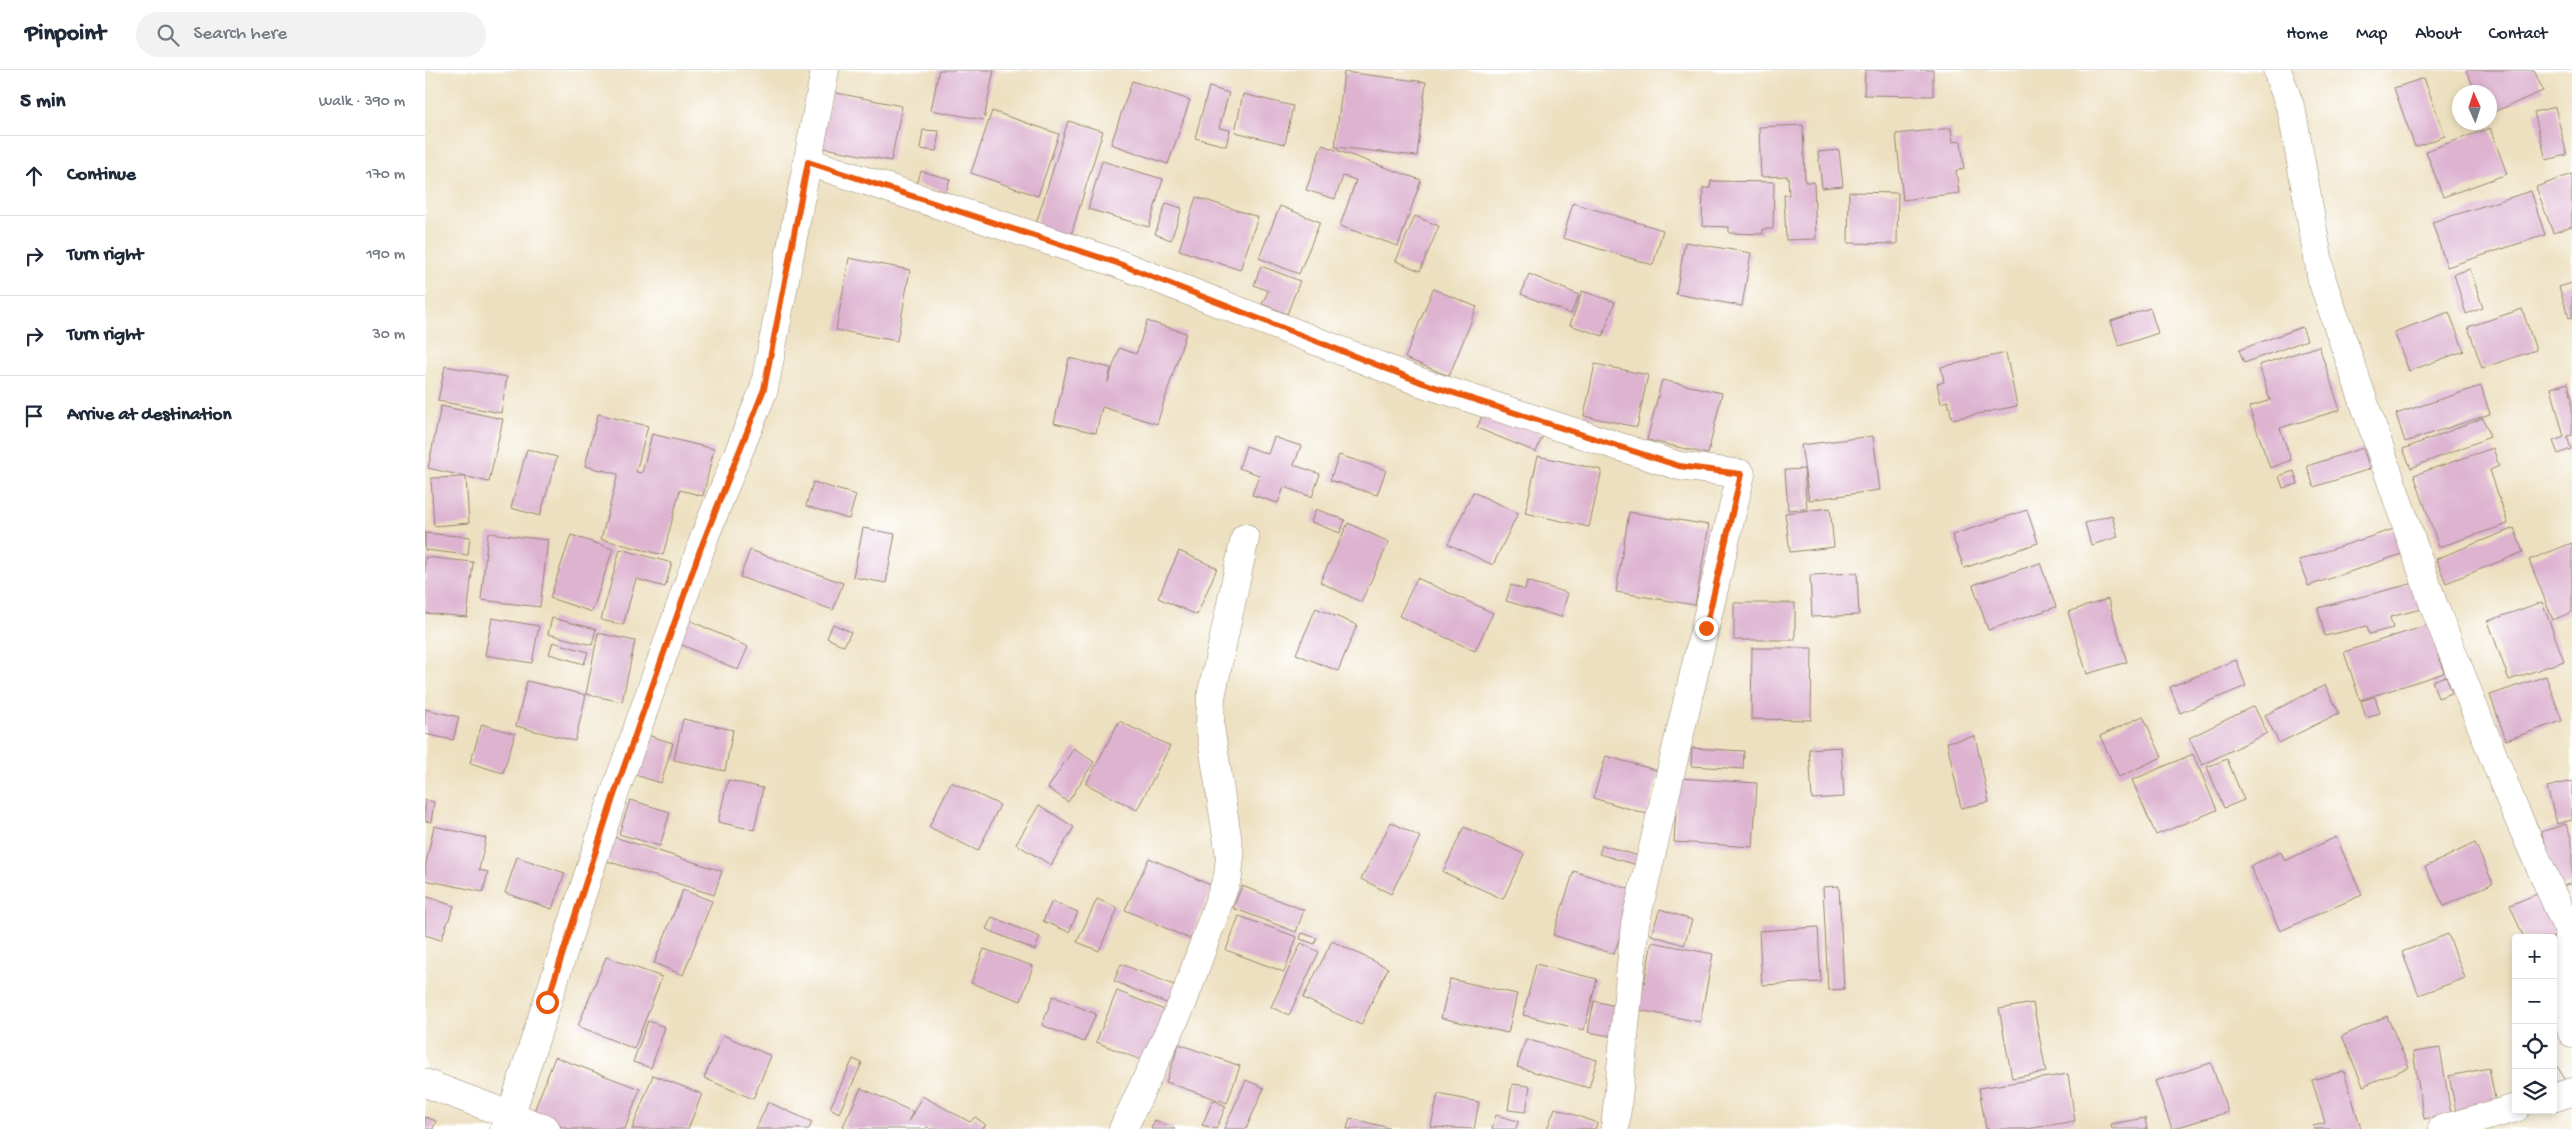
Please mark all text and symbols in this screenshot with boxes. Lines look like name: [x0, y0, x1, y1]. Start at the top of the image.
search box: [136, 12, 486, 57]
text: Pinpoint: [25, 20, 106, 49]
icon: search: [154, 21, 182, 49]
text: Search here: [194, 23, 287, 46]
text: Home: [2286, 24, 2328, 45]
text: Map: [2356, 24, 2387, 45]
text: About: [2415, 24, 2461, 45]
text: Contact: [2489, 24, 2547, 45]
north arrow: [2452, 85, 2497, 130]
text: 5 min: [20, 90, 65, 115]
text: Walk · 390 m: [319, 93, 405, 112]
icon: ahead: [20, 162, 48, 190]
text: Continue: [67, 164, 136, 187]
text: 170 m: [366, 166, 405, 185]
icon: right: [20, 242, 48, 270]
text: Turn right: [67, 244, 143, 267]
text: 190 m: [366, 246, 405, 265]
icon: right: [20, 322, 48, 350]
text: Turn right: [67, 324, 143, 347]
text: 30 m: [372, 326, 405, 345]
icon: arrive: [20, 402, 48, 430]
text: Arrive at destination: [67, 404, 231, 427]
route end: [1695, 617, 1718, 640]
map controls: [2512, 934, 2557, 1114]
button: +: [2512, 934, 2557, 979]
button: −: [2512, 979, 2557, 1024]
route start: [536, 991, 559, 1014]
button: locate: [2512, 1024, 2557, 1069]
button: layers: [2512, 1069, 2557, 1114]

